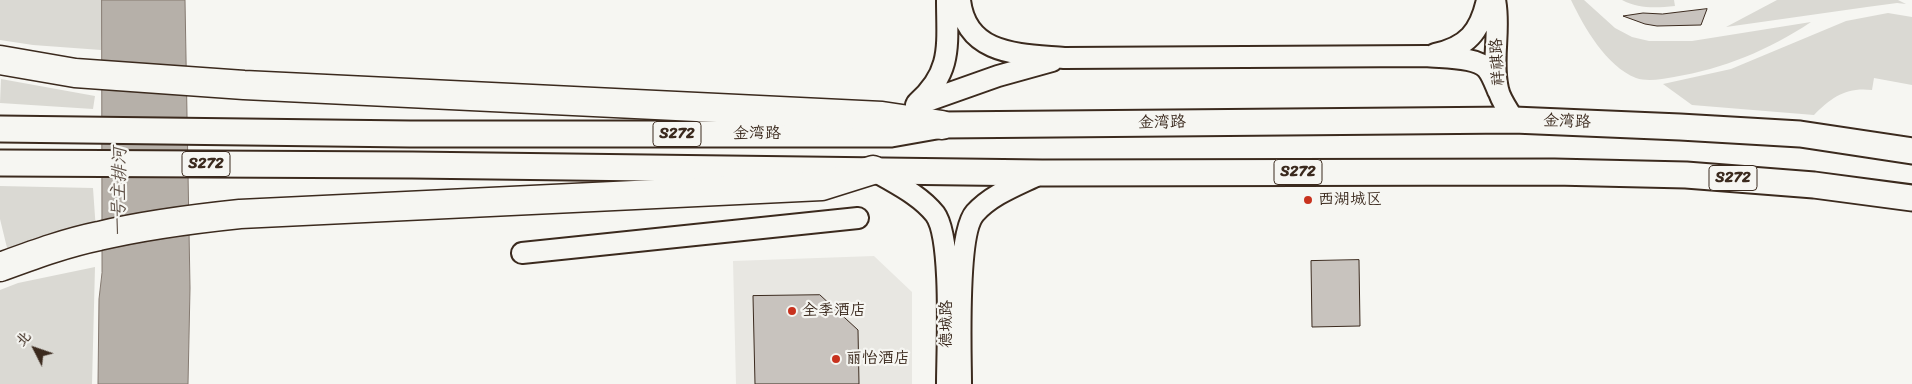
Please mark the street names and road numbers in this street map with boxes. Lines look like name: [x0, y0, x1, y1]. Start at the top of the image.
street label: 祥祺路: [1487, 38, 1509, 86]
street label: 金湾路: [1543, 112, 1591, 132]
street label: 金湾路: [1138, 113, 1186, 133]
road number: S272: [653, 122, 701, 146]
street label: 金湾路: [733, 124, 781, 144]
road number: S272: [182, 152, 230, 176]
road number: S272: [1274, 160, 1322, 184]
road number: S272: [1709, 166, 1757, 190]
street label: 德城路: [937, 300, 957, 348]

